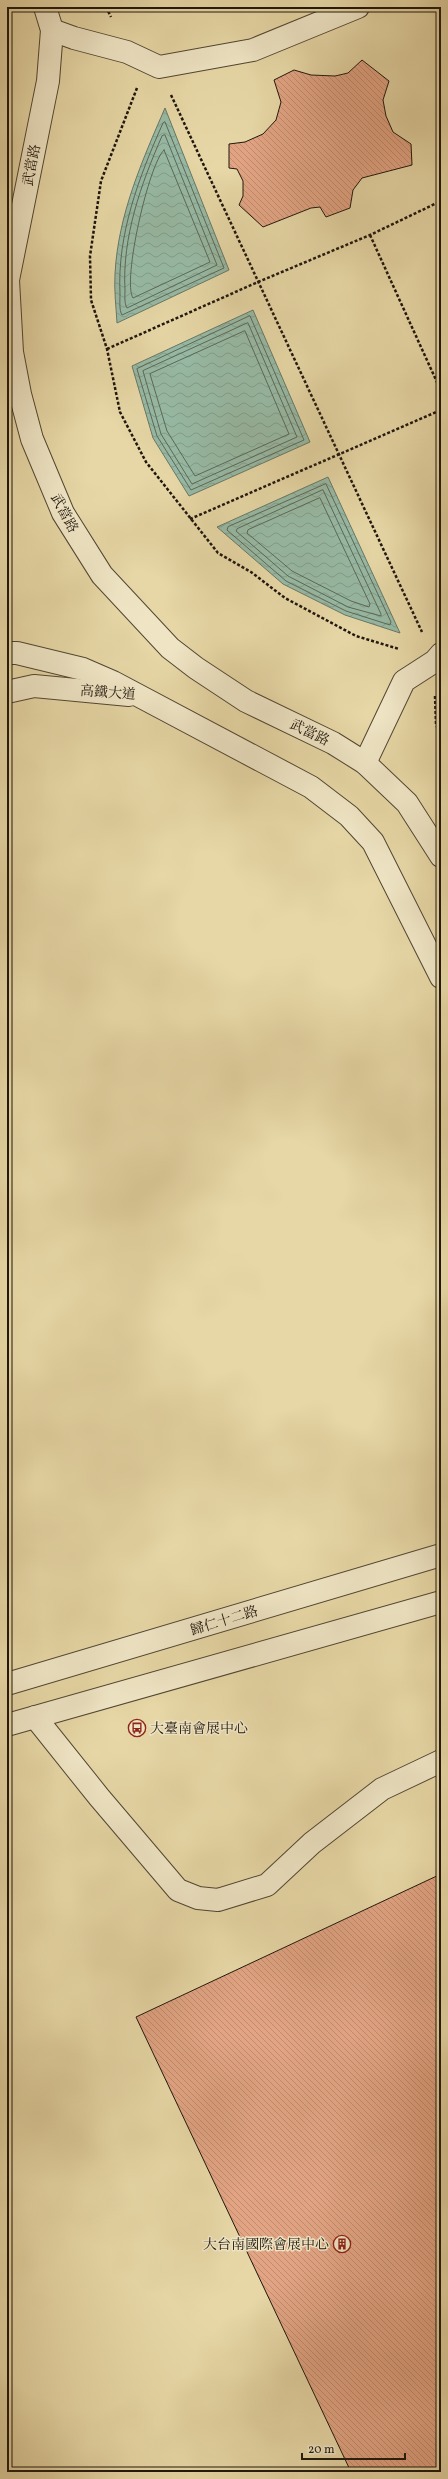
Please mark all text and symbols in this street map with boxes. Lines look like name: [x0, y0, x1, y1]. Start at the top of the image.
street label: 武當路: [19, 143, 46, 188]
street label: 武當路: [45, 491, 82, 537]
street label: 高鐵大道: [79, 682, 136, 705]
street label: 武當路: [286, 716, 332, 751]
street label: 歸仁十二路: [188, 1602, 261, 1641]
bus stop icon: 大臺南會展中心: [127, 1718, 147, 1738]
place label: 大臺南會展中心: [150, 1720, 248, 1739]
building icon: 大台南國際會展中心: [332, 2234, 352, 2254]
place label: 大台南國際會展中心: [203, 2236, 329, 2255]
scale bar: [302, 2435, 405, 2461]
text: 20 m: [308, 2442, 335, 2458]

